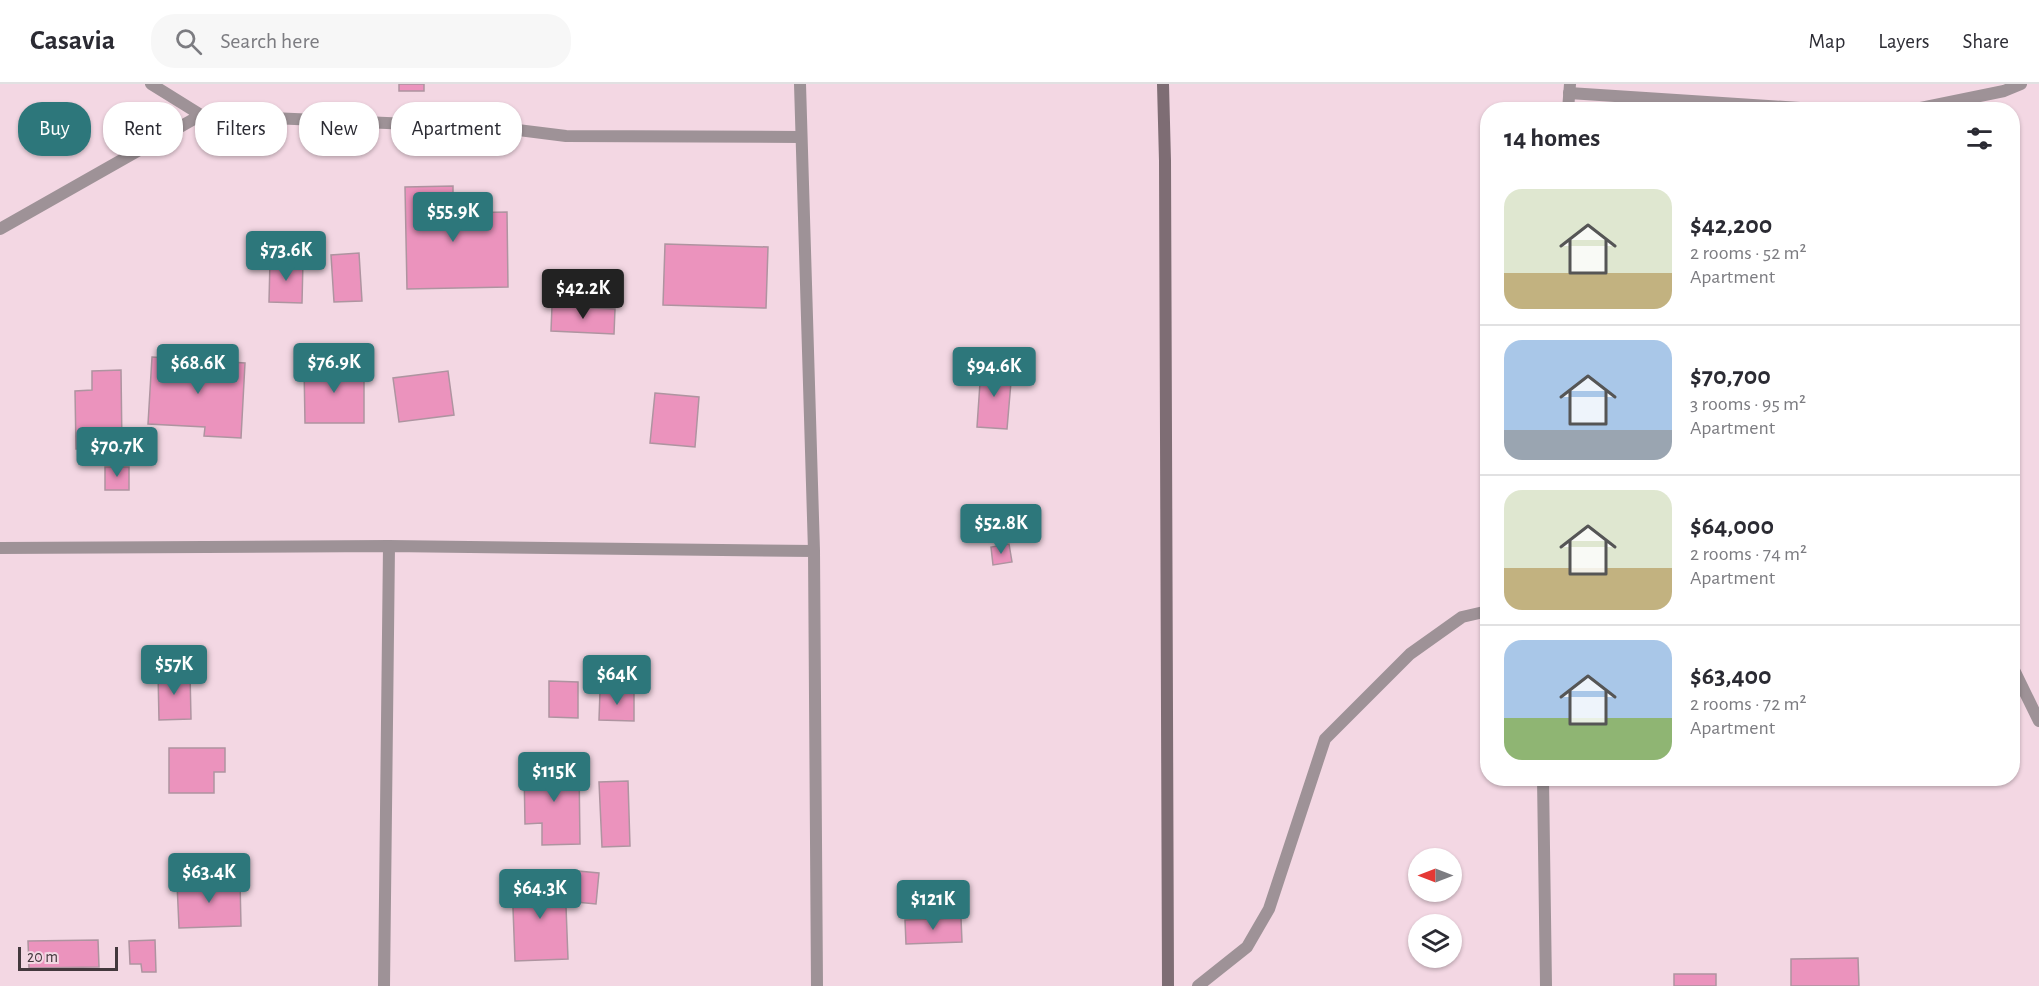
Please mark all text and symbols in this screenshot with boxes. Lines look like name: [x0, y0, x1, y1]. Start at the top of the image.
search box: [151, 14, 571, 68]
icon: search: [172, 25, 205, 58]
text: Casavia: [30, 27, 115, 55]
text: Search here: [220, 30, 320, 52]
text: Map: [1809, 31, 1845, 52]
text: Layers: [1878, 31, 1929, 52]
text: Share: [1962, 31, 2009, 52]
chip: Buy: [18, 102, 91, 156]
chip: Rent: [103, 102, 183, 156]
chip: Filters: [195, 102, 287, 156]
chip: New: [299, 102, 379, 156]
chip: Apartment: [391, 102, 522, 156]
icon: filters: [1963, 122, 1996, 155]
text: 14 homes: [1504, 125, 1600, 151]
pin: $55.9K: [404, 192, 502, 243]
text: $55.9K: [427, 201, 479, 221]
text: $42,200: [1690, 212, 1772, 238]
icon: home: [1552, 213, 1624, 285]
pin: $73.6K: [237, 231, 335, 282]
text: $73.6K: [260, 240, 312, 260]
text: 2 rooms · 52 m²: [1690, 243, 1807, 263]
text: Apartment: [1690, 267, 1775, 287]
pin: $42.2K: [534, 269, 632, 320]
text: $42.2K: [556, 278, 610, 298]
pin: $76.9K: [285, 343, 383, 394]
pin: $68.6K: [149, 344, 247, 395]
pin: $94.6K: [945, 347, 1043, 398]
text: $76.9K: [307, 352, 361, 372]
text: $68.6K: [171, 353, 225, 373]
text: $94.6K: [967, 356, 1021, 376]
text: $70,700: [1690, 363, 1771, 389]
icon: home: [1552, 364, 1624, 436]
text: 3 rooms · 95 m²: [1690, 394, 1806, 414]
text: Apartment: [1690, 418, 1775, 438]
pin: $70.7K: [68, 427, 166, 478]
text: $70.7K: [91, 436, 143, 456]
pin: $52.8K: [952, 504, 1050, 555]
text: $52.8K: [974, 513, 1028, 533]
text: $64,000: [1690, 513, 1774, 539]
icon: home: [1552, 514, 1624, 586]
text: 2 rooms · 74 m²: [1690, 544, 1807, 564]
text: Apartment: [1690, 568, 1775, 588]
pin: $57K: [138, 645, 210, 696]
text: $57K: [155, 654, 193, 674]
pin: $64K: [581, 655, 653, 706]
text: $63,400: [1690, 663, 1772, 689]
text: $64K: [597, 664, 637, 684]
icon: home: [1552, 664, 1624, 736]
text: 2 rooms · 72 m²: [1690, 694, 1807, 714]
text: Apartment: [1690, 718, 1775, 738]
pin: $115K: [512, 752, 596, 803]
text: $115K: [532, 761, 576, 781]
north arrow: [1408, 848, 1462, 902]
map controls: [1408, 848, 1462, 968]
pin: $63.4K: [160, 853, 258, 904]
text: $63.4K: [182, 862, 236, 882]
pin: $64.3K: [491, 869, 589, 920]
text: $64.3K: [513, 878, 567, 898]
pin: $121K: [891, 880, 975, 931]
text: $121K: [911, 889, 955, 909]
button: layers: [1408, 914, 1462, 968]
scale bar: [18, 944, 118, 972]
text: 20 m: [27, 949, 58, 965]

